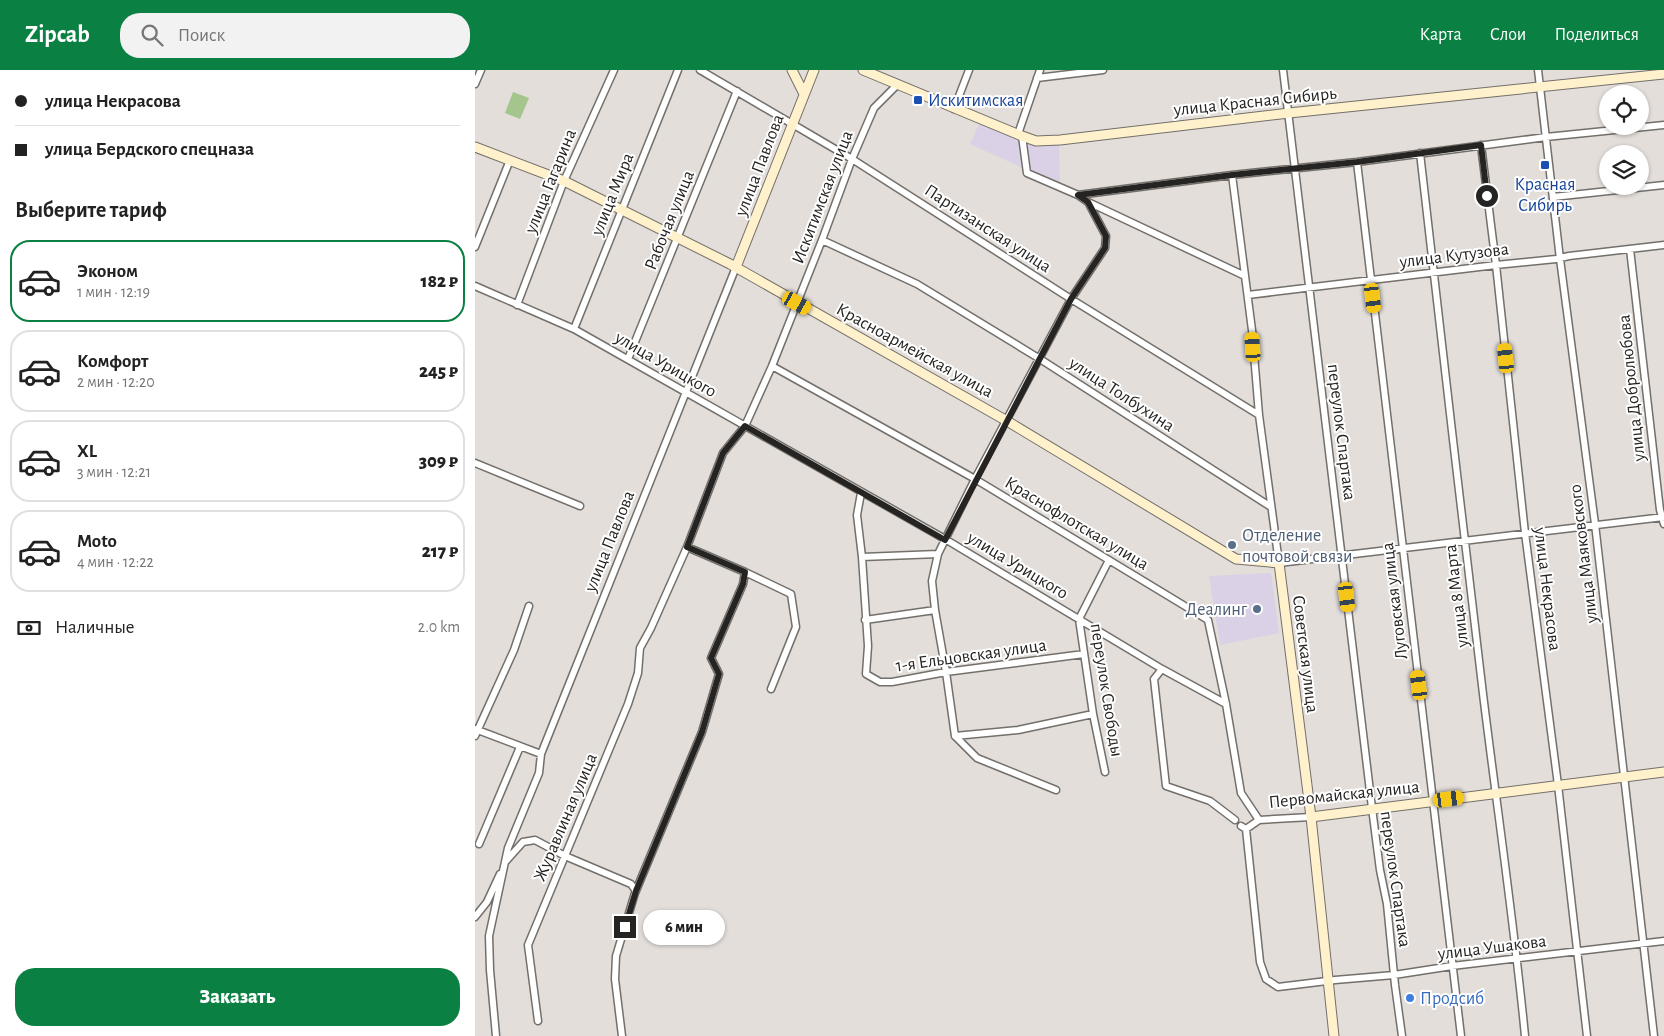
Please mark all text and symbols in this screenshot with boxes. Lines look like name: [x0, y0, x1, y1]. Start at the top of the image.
search box: [120, 13, 470, 58]
icon: search: [138, 21, 166, 49]
text: Zipcab: [25, 23, 90, 47]
text: Поиск: [178, 26, 225, 45]
text: Карта: [1420, 26, 1462, 44]
text: Слои: [1490, 26, 1526, 44]
text: Поделиться: [1554, 26, 1639, 44]
street label: улица Красная Сибирь: [1172, 83, 1338, 120]
map controls: [1599, 85, 1649, 195]
button: locate: [1599, 85, 1649, 135]
text: улица Некрасова: [45, 92, 181, 111]
place label: Искитимская: [928, 92, 1023, 110]
marker: Искитимская: [912, 94, 924, 106]
street label: улица Павлова: [732, 112, 788, 220]
street label: улица Гагарина: [521, 127, 580, 237]
street label: Искитимская улица: [789, 128, 857, 267]
text: улица Бердского спецназа: [45, 140, 254, 159]
button: layers: [1599, 145, 1649, 195]
street label: улица Мира: [588, 151, 638, 239]
marker: Красная Сибирь: [1539, 159, 1551, 171]
street label: Рабочая улица: [641, 168, 698, 273]
place label: Красная Сибирь: [1515, 176, 1575, 215]
street label: Партизанская улица: [921, 181, 1054, 276]
route start: [1476, 185, 1498, 207]
text: Выберите тариф: [15, 199, 167, 221]
street label: улица Кутузова: [1397, 240, 1510, 272]
icon: car: [17, 259, 62, 304]
text: Эконом: [77, 262, 138, 281]
text: 182 ₽: [420, 272, 458, 291]
car: [1363, 282, 1382, 314]
text: 1 мин · 12:19: [77, 284, 150, 300]
car: [780, 289, 813, 317]
street label: Красноармейская улица: [833, 300, 996, 401]
street label: улица Добролюбова: [1614, 314, 1649, 463]
street label: улица Урицкого: [611, 328, 719, 401]
car: [1244, 332, 1261, 362]
car: [1496, 342, 1515, 374]
icon: car: [17, 349, 62, 394]
text: Комфорт: [77, 352, 148, 371]
street label: улица Толбухина: [1065, 353, 1178, 436]
text: 245 ₽: [419, 362, 458, 381]
street label: переулок Спартака: [1324, 363, 1358, 501]
text: 2 мин · 12:20: [77, 374, 155, 390]
icon: car: [17, 439, 62, 484]
text: XL: [77, 442, 97, 461]
text: 309 ₽: [419, 452, 458, 471]
text: 3 мин · 12:21: [77, 464, 151, 480]
street label: Краснофлотская улица: [1001, 474, 1152, 574]
street label: улица Маяковского: [1567, 483, 1602, 625]
street label: улица Павлова: [581, 488, 638, 595]
street label: улица Некрасова: [1530, 525, 1564, 652]
place label: Отделение почтовой связи: [1242, 527, 1353, 566]
street label: улица Урицкого: [963, 528, 1071, 603]
icon: car: [17, 529, 62, 574]
text: Moto: [77, 532, 117, 551]
marker: Отделение почтовой связи: [1226, 539, 1238, 551]
street label: Луговская улица: [1379, 541, 1411, 660]
text: 217 ₽: [422, 542, 458, 561]
street label: улица 8 Марта: [1442, 543, 1472, 649]
text: 4 мин · 12:22: [77, 554, 154, 570]
car: [1337, 581, 1356, 613]
street label: Советская улица: [1289, 594, 1321, 714]
place label: Деалинг: [1186, 601, 1248, 619]
marker: Деалинг: [1251, 603, 1263, 615]
icon: cash: [15, 614, 43, 642]
text: Наличные: [55, 618, 135, 637]
text: 2.0 km: [418, 619, 460, 635]
street label: переулок Свободы: [1087, 622, 1126, 758]
street label: 1-я Ельцовская улица: [895, 637, 1048, 675]
car: [1409, 669, 1428, 701]
street label: Журавлиная улица: [531, 751, 601, 884]
street label: Первомайская улица: [1268, 778, 1420, 812]
car: [1433, 790, 1464, 808]
street label: переулок Спартака: [1377, 810, 1413, 948]
callout: 6 мин: [643, 910, 725, 944]
route end: [614, 916, 636, 938]
text: 6 мин: [665, 919, 703, 935]
street label: улица Ушакова: [1436, 932, 1547, 964]
button: Заказать: [15, 968, 460, 1026]
place label: Продсиб: [1420, 989, 1484, 1008]
marker: Продсиб: [1404, 992, 1416, 1004]

